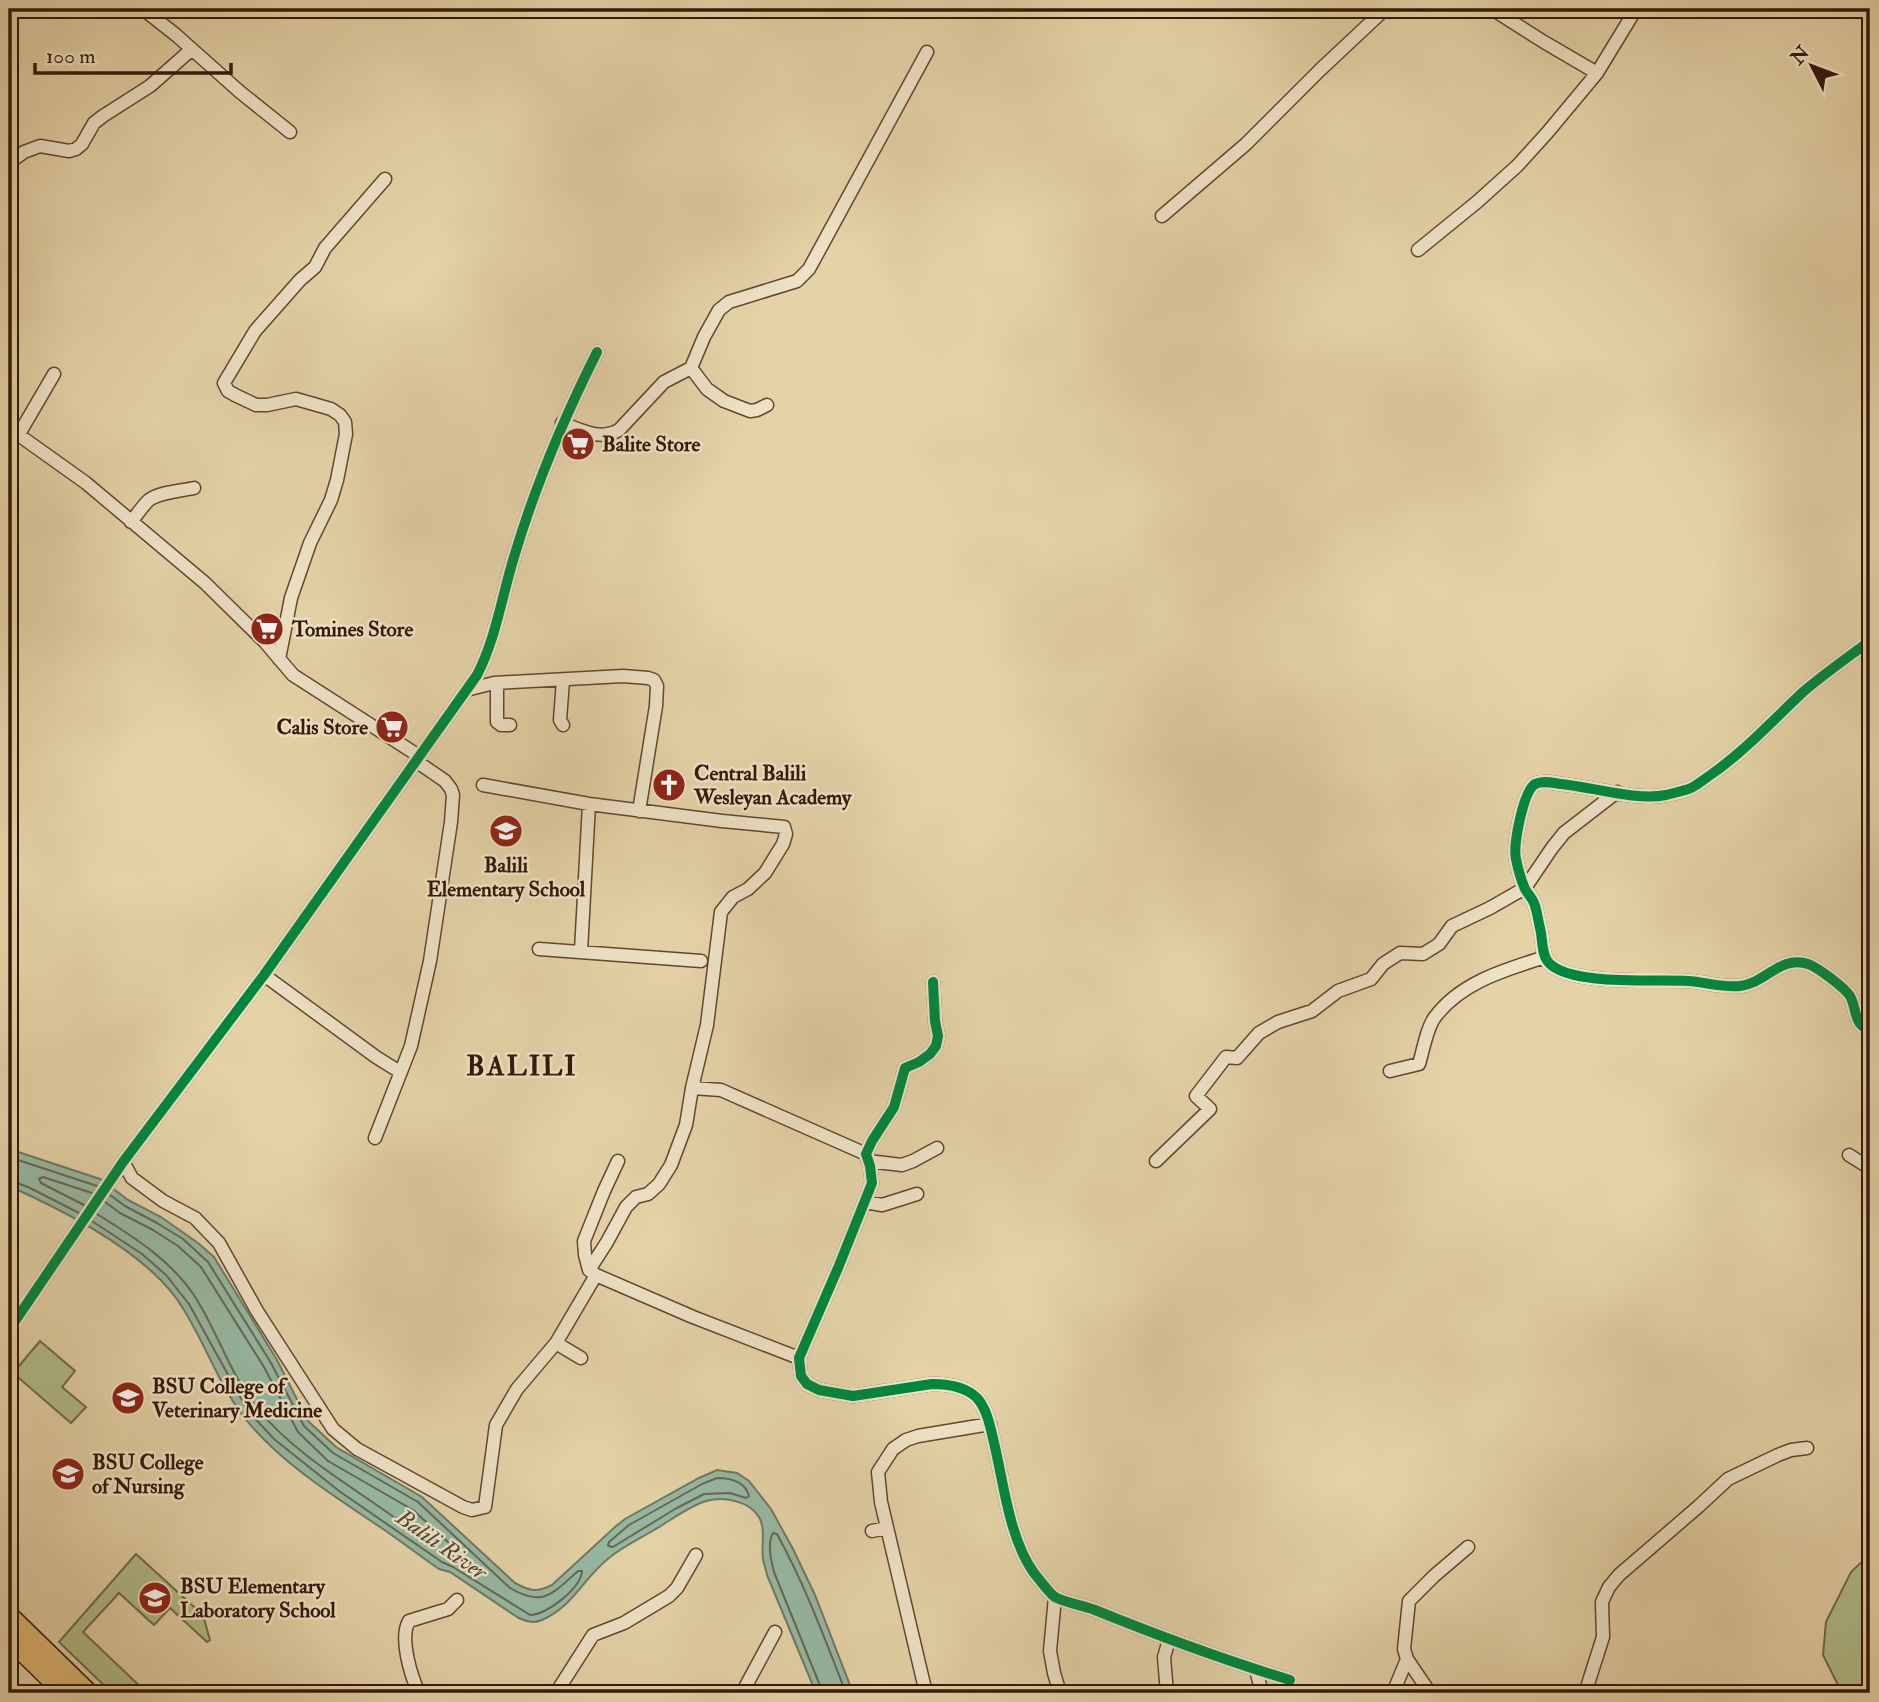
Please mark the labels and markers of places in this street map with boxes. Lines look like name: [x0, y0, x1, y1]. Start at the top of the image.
supermarket icon: Balite Store: [559, 425, 597, 463]
place label: Balite Store: [602, 431, 701, 458]
supermarket icon: Tomines Store: [248, 610, 286, 648]
place label: Tomines Store: [291, 616, 413, 643]
supermarket icon: Calis Store: [373, 708, 411, 746]
place label: Calis Store: [276, 714, 368, 741]
place label: Central Balili Wesleyan Academy: [693, 760, 852, 811]
church icon: Central Balili Wesleyan Academy: [650, 766, 688, 804]
school or university icon: Balili Elementary School: [487, 812, 525, 850]
place label: Balili Elementary School: [427, 852, 586, 903]
place label: BSU College of Veterinary Medicine: [151, 1373, 322, 1424]
school or university icon: BSU College of Veterinary Medicine: [109, 1379, 147, 1417]
place label: BSU College of Nursing: [92, 1449, 204, 1500]
school or university icon: BSU College of Nursing: [49, 1455, 87, 1493]
place label: BSU Elementary Laboratory School: [180, 1573, 336, 1624]
school or university icon: BSU Elementary Laboratory School: [136, 1579, 174, 1617]

